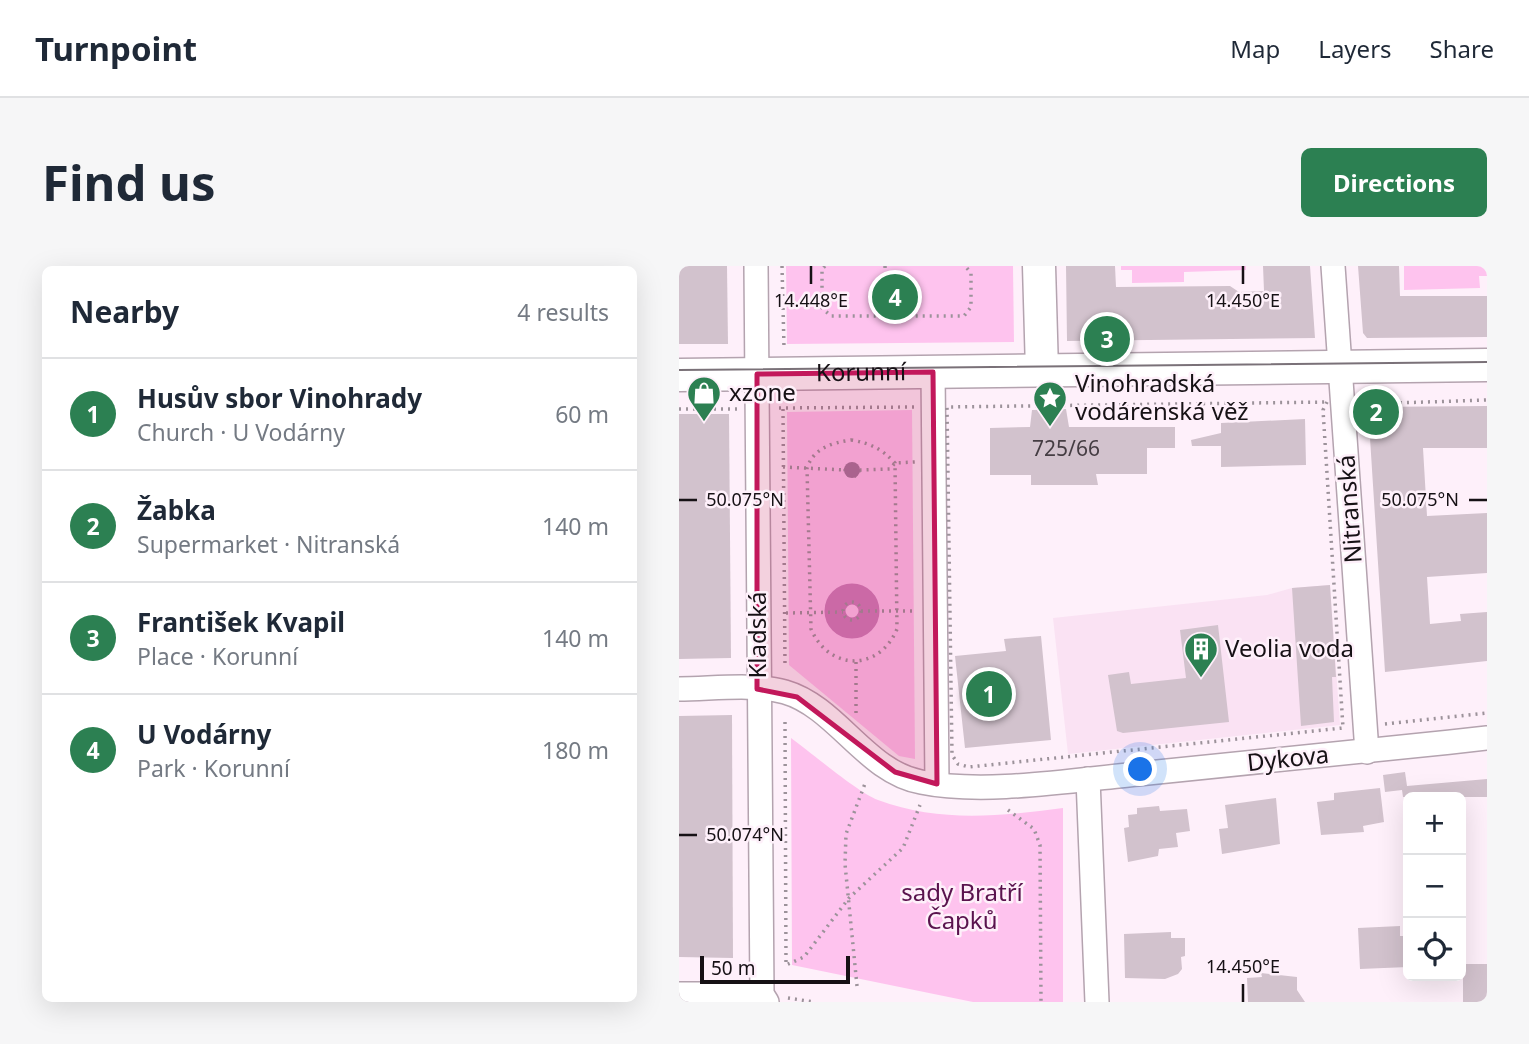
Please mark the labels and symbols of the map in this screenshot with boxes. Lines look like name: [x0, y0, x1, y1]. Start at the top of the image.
pin: 4: [872, 271, 918, 323]
text: 14.448°E: [774, 288, 848, 312]
text: 14.450°E: [1206, 288, 1280, 312]
pin: 3: [1084, 313, 1130, 365]
street label: Korunní: [816, 354, 907, 388]
place label: Vinohradská vodárenská věž: [1075, 366, 1249, 427]
shop icon: xzone: [685, 374, 723, 423]
place label: xzone: [729, 375, 796, 408]
place icon: Vinohradská vodárenská věž: [1031, 379, 1069, 428]
pin: 2: [1353, 386, 1399, 438]
house number: 725/66: [1032, 434, 1100, 462]
street label: Nitranská: [1328, 454, 1369, 564]
text: 50.075°N: [706, 487, 784, 511]
text: 50.075°N: [1381, 487, 1459, 511]
street label: Kladská: [740, 591, 773, 679]
building icon: Veolia voda: [1182, 630, 1220, 679]
place label: Veolia voda: [1225, 631, 1354, 664]
pin: 1: [966, 668, 1012, 720]
street label: Dykova: [1245, 737, 1330, 778]
your location: [1123, 752, 1157, 786]
text: 50.074°N: [706, 822, 784, 846]
park label: sady Bratří Čapků: [901, 875, 1024, 936]
scale bar: [700, 953, 851, 985]
text: 14.450°E: [1206, 954, 1280, 978]

